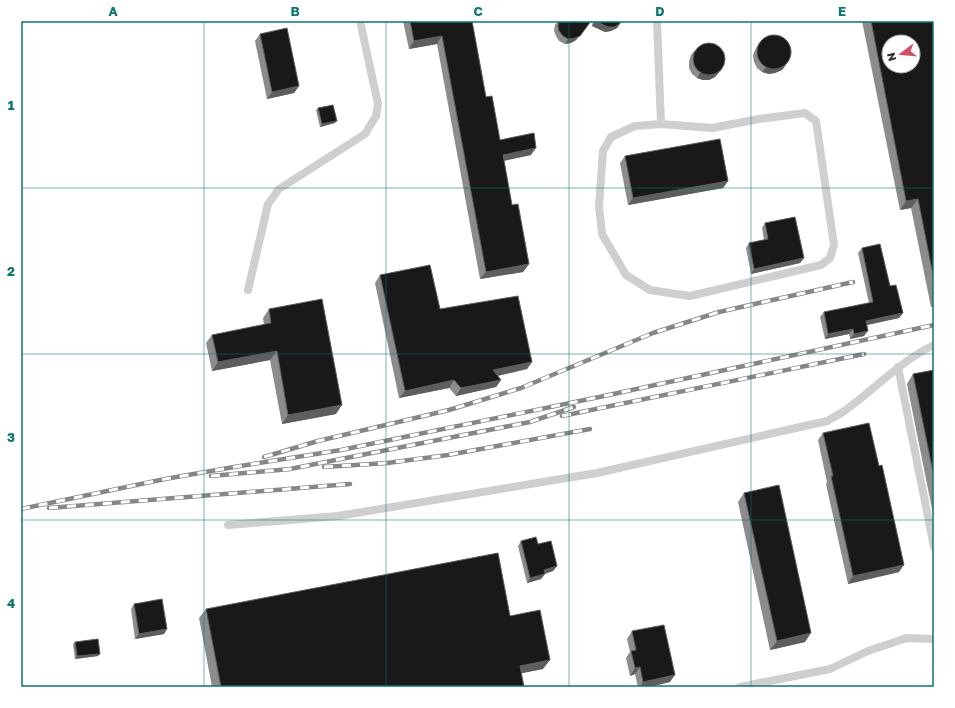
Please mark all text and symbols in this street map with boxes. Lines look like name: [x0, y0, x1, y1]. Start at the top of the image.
text: A: [108, 3, 118, 19]
text: B: [290, 3, 300, 19]
text: C: [473, 3, 483, 19]
text: D: [655, 3, 665, 19]
text: E: [838, 3, 846, 19]
north arrow: [881, 34, 921, 74]
text: N: [884, 51, 898, 63]
text: 1: [8, 97, 15, 113]
text: 2: [7, 263, 15, 279]
text: 3: [7, 429, 15, 445]
text: 4: [7, 595, 15, 611]

